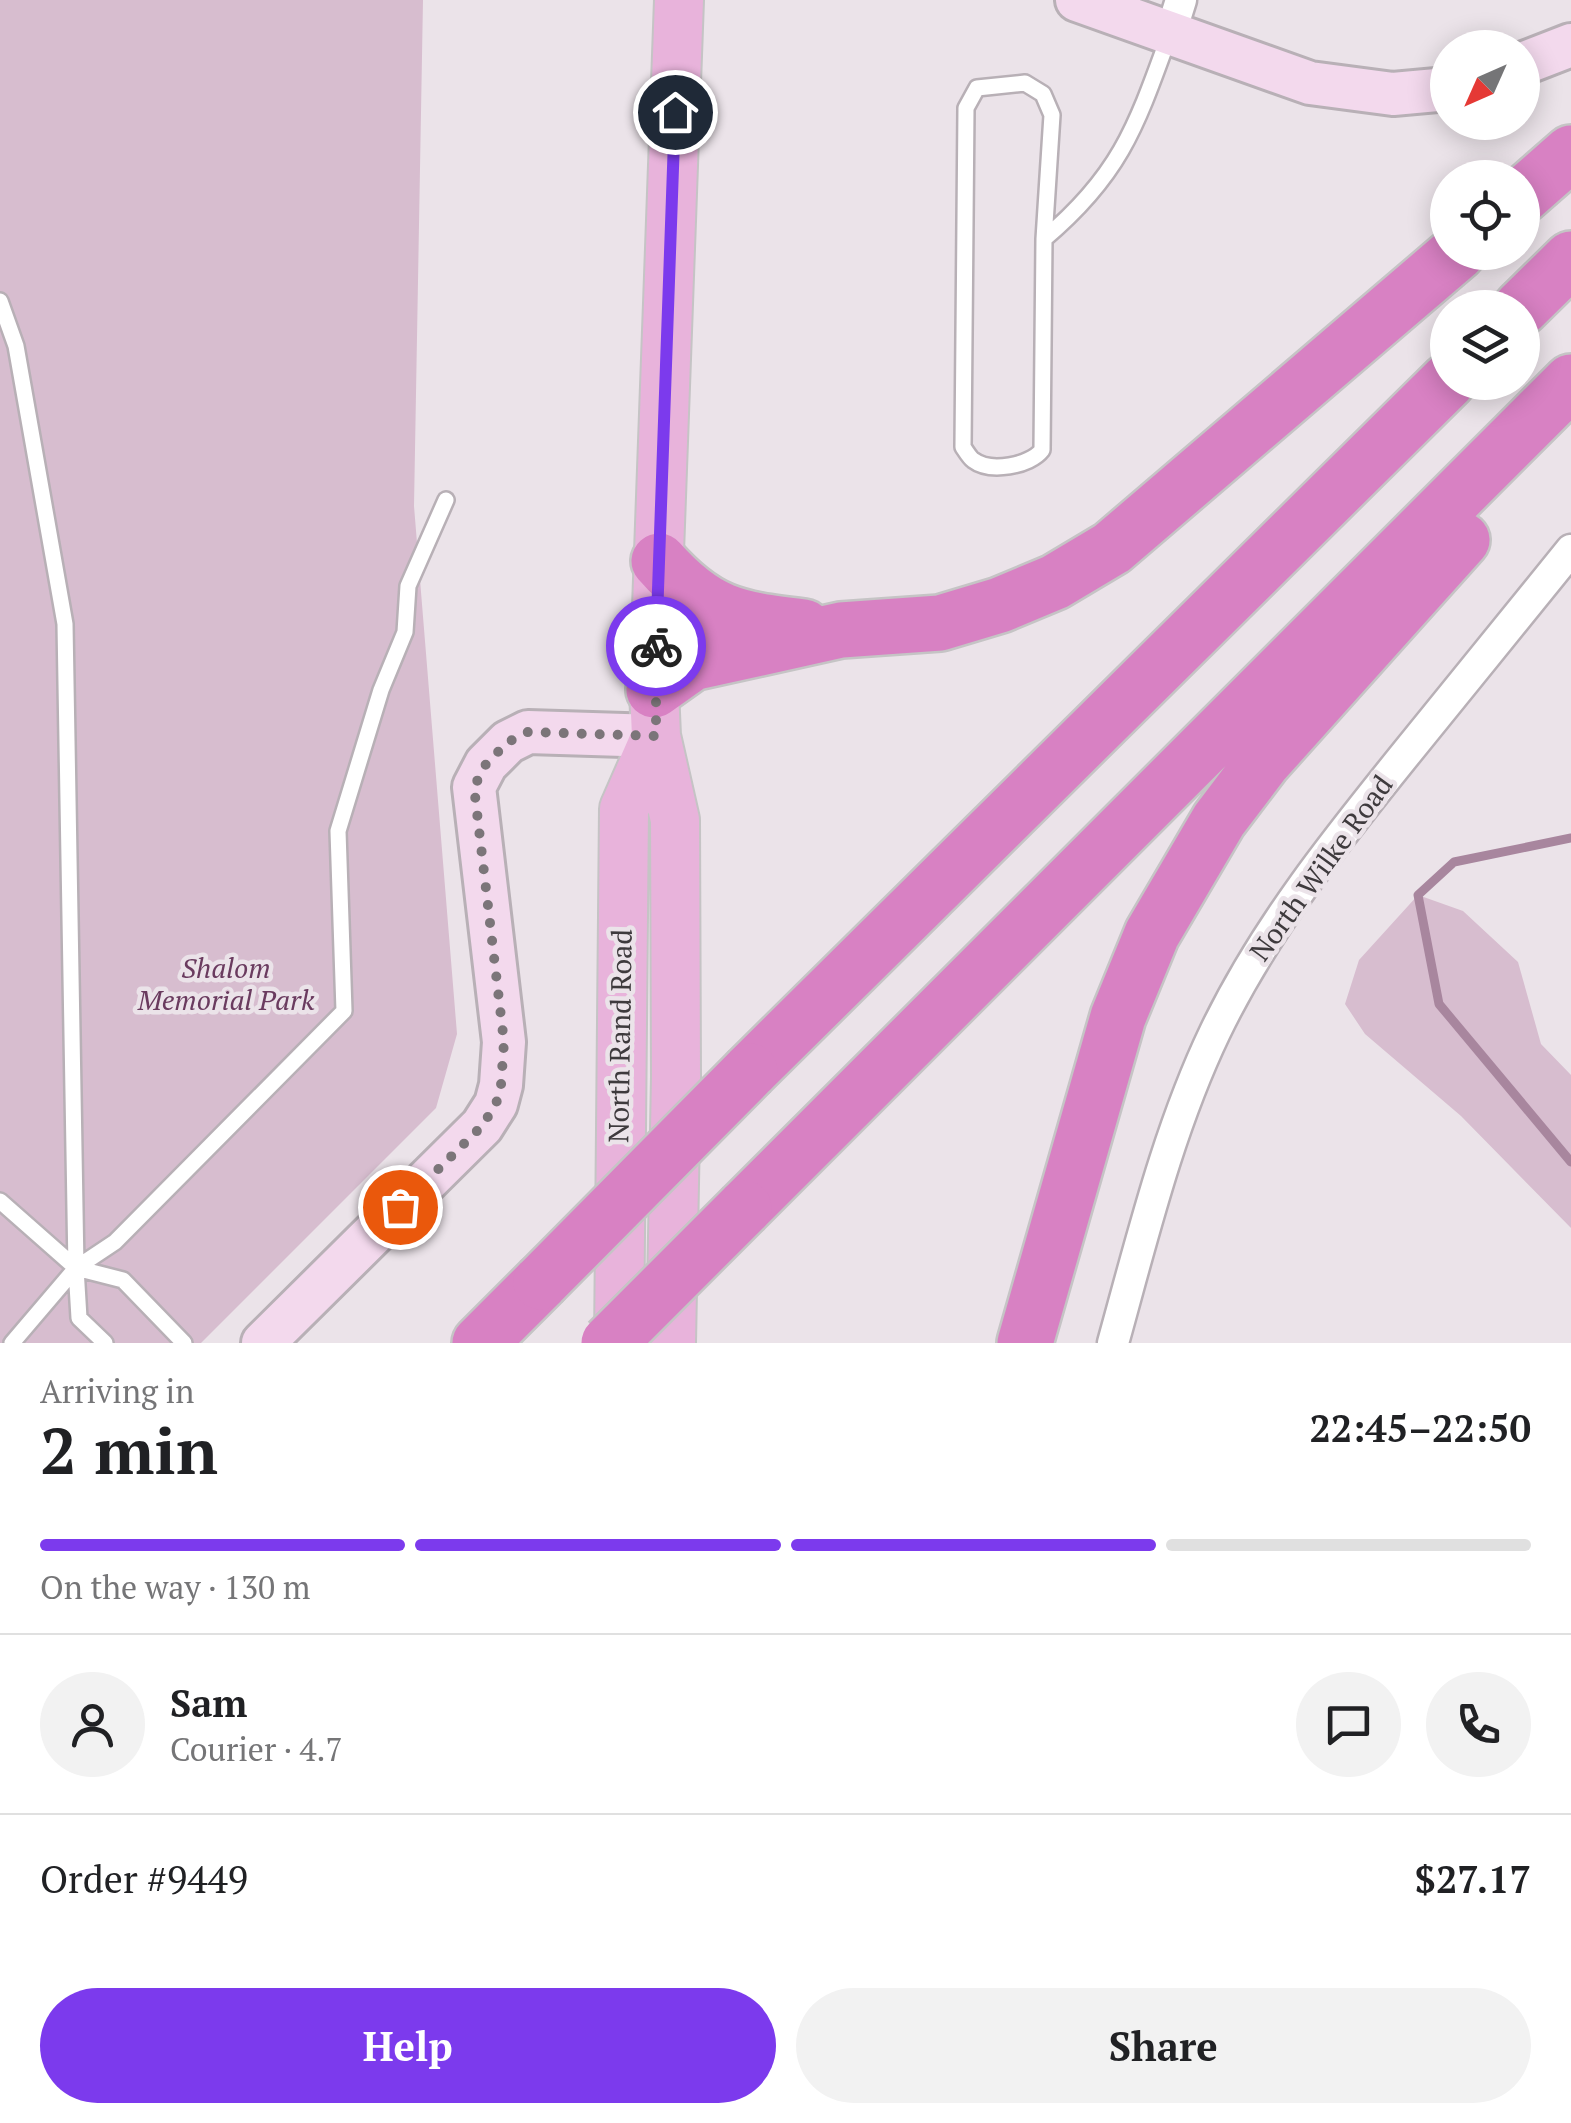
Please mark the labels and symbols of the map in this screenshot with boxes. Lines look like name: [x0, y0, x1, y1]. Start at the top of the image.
north arrow: [1430, 30, 1540, 140]
pin: [633, 70, 718, 155]
courier: [606, 596, 706, 696]
street label: North Wilke Road: [1241, 767, 1400, 968]
street label: North Rand Road: [599, 929, 640, 1143]
park label: Shalom Memorial Park: [137, 949, 315, 1018]
pin: [358, 1165, 443, 1250]

